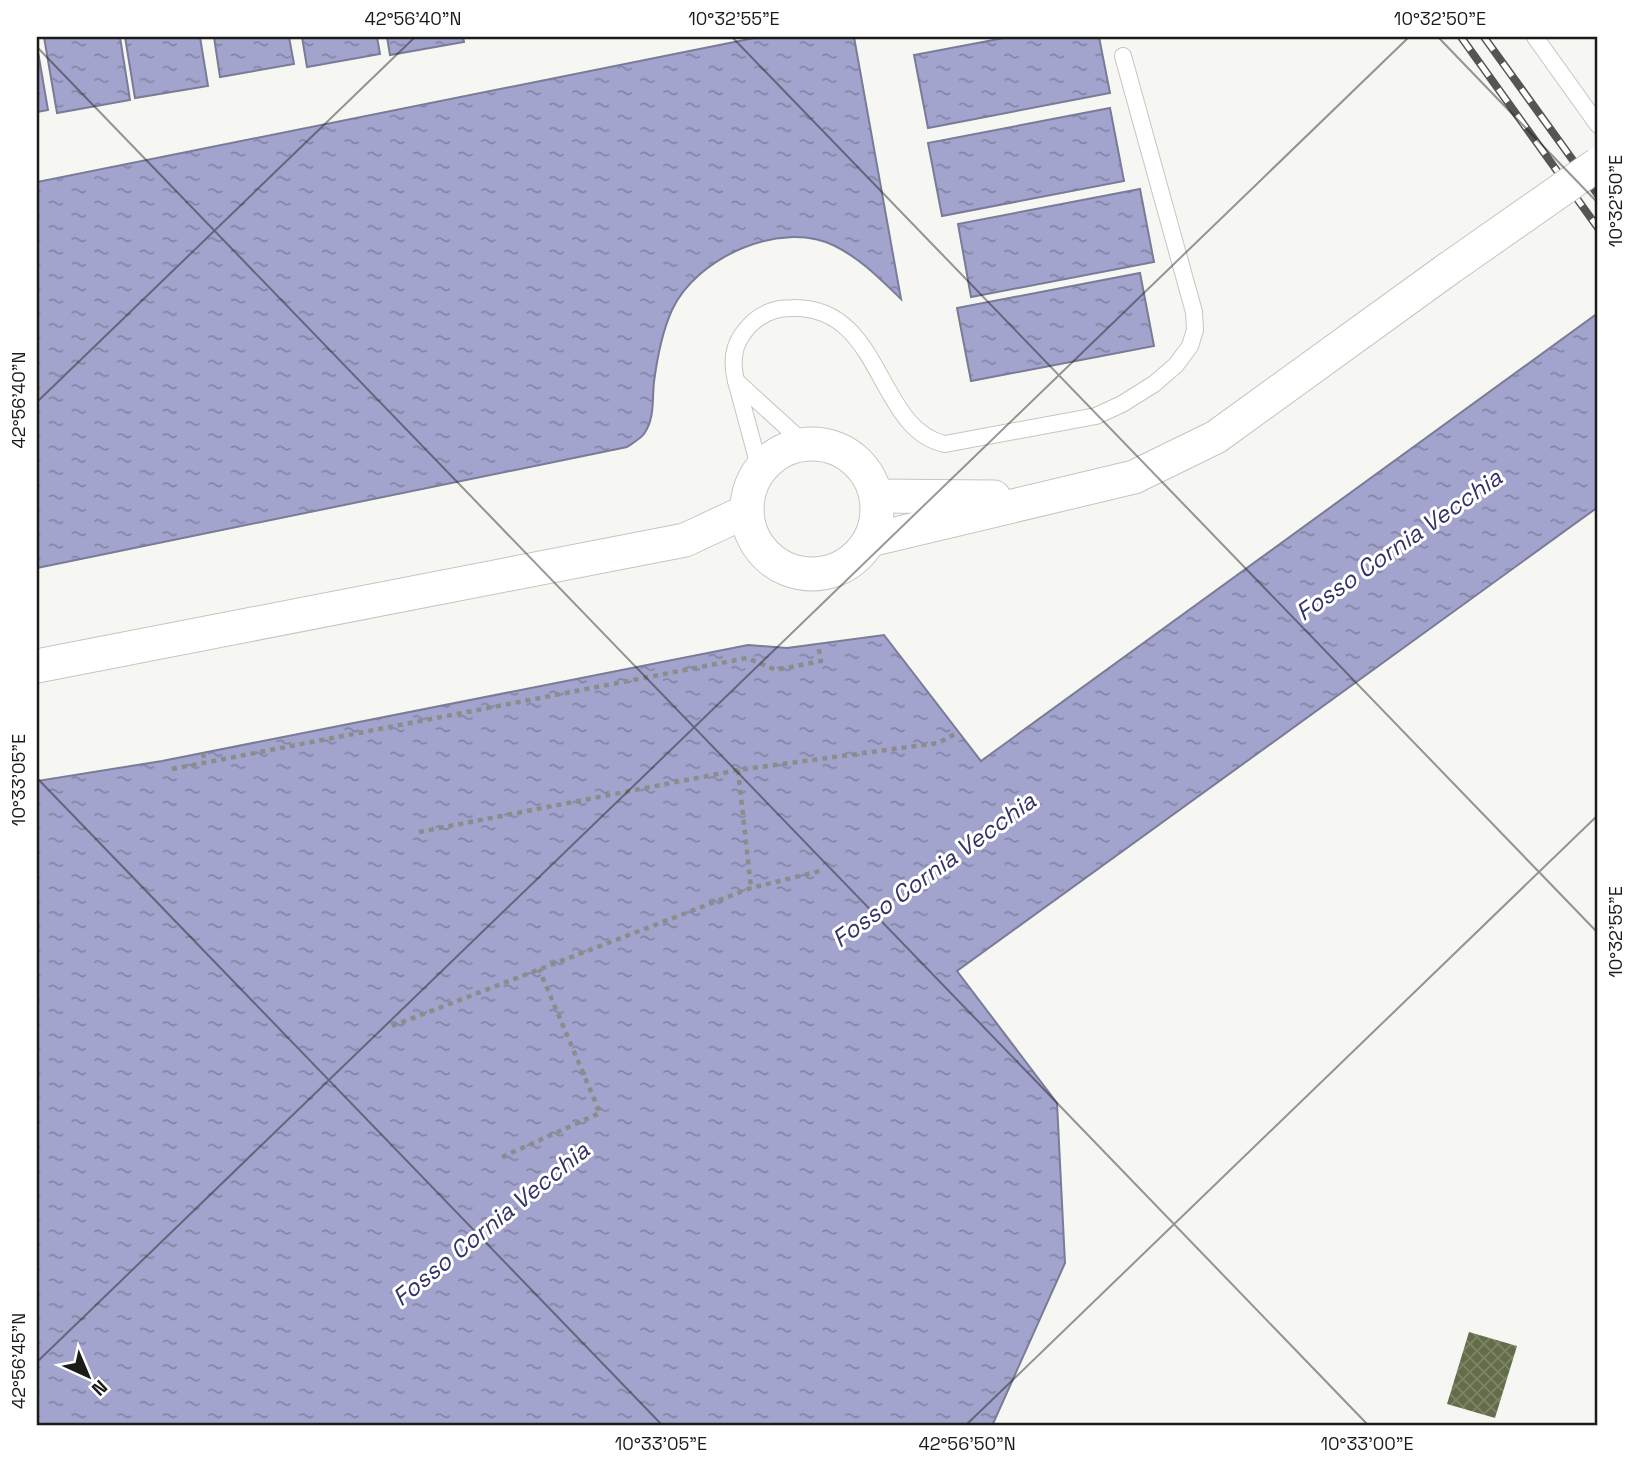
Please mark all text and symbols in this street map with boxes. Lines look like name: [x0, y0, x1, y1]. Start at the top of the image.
text: 42°56'40"N: [365, 7, 461, 30]
text: 10°32'55"E: [688, 7, 780, 30]
text: 10°32'50"E: [1394, 7, 1486, 30]
text: 10°32'50"E: [1604, 155, 1627, 247]
text: 42°56'40"N: [7, 352, 30, 448]
water label: Fosso Cornia Vecchia: [1290, 462, 1508, 627]
text: 10°33'05"E: [7, 734, 30, 826]
water label: Fosso Cornia Vecchia: [826, 785, 1042, 954]
text: 10°32'55"E: [1604, 886, 1627, 978]
water label: Fosso Cornia Vecchia: [386, 1134, 596, 1313]
text: 42°56'45"N: [7, 1313, 30, 1409]
north arrow: [52, 1340, 122, 1410]
text: N: [86, 1374, 113, 1401]
text: 10°33'05"E: [615, 1432, 707, 1455]
text: 42°56'50"N: [918, 1432, 1016, 1455]
text: 10°33'00"E: [1320, 1432, 1414, 1455]

